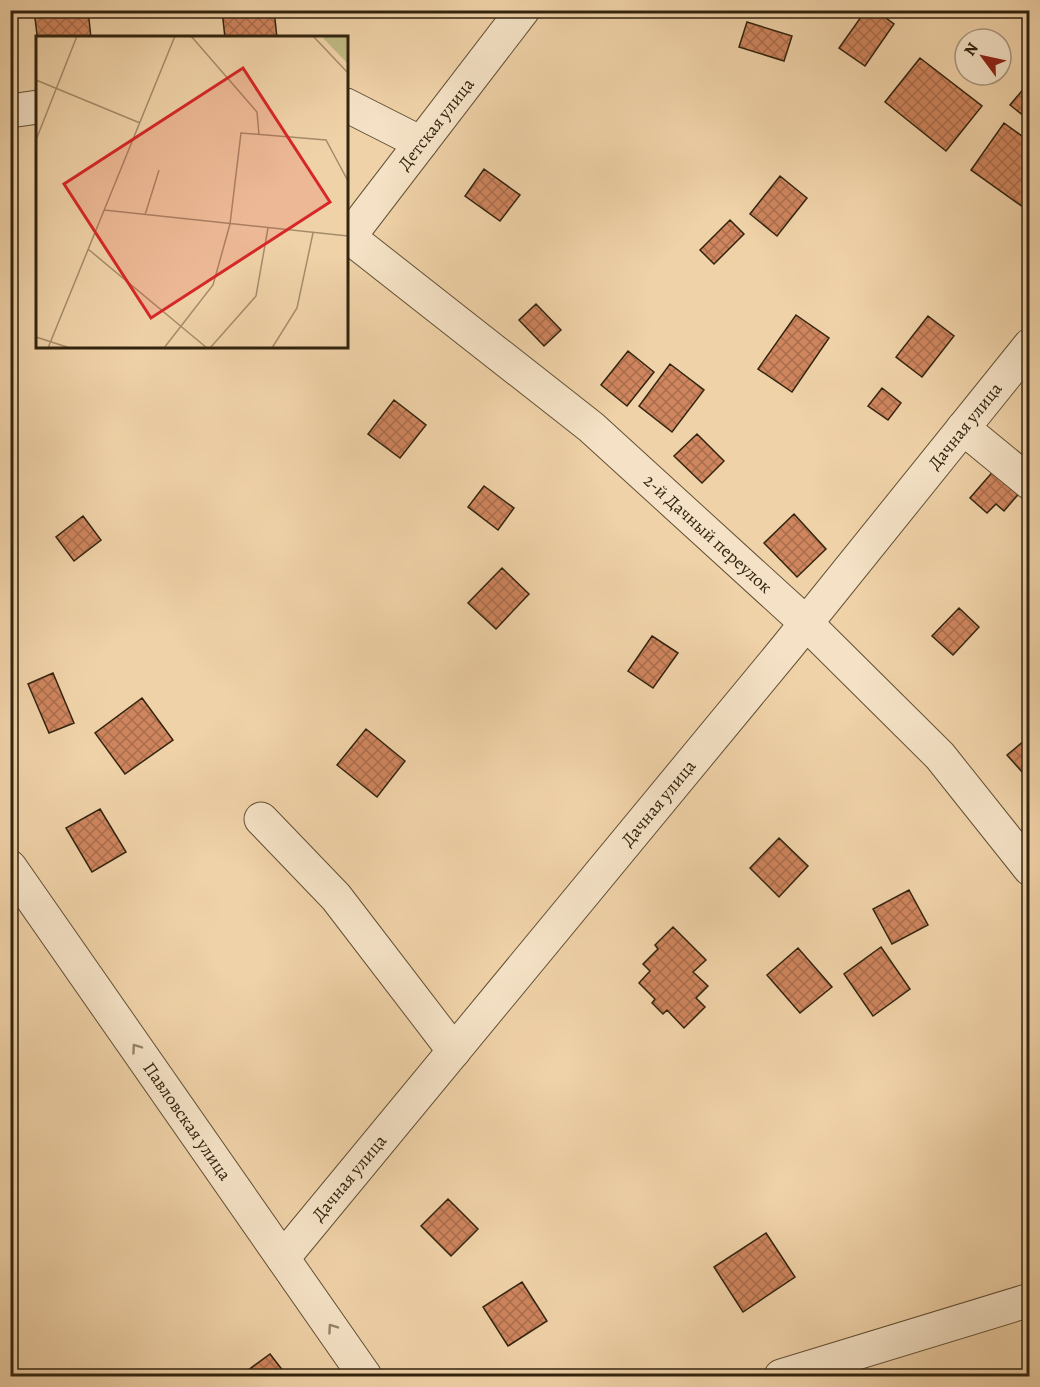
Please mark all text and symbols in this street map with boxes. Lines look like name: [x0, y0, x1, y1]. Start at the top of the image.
north arrow: [953, 27, 1013, 87]
inset map: [36, 36, 348, 348]
text: N: [959, 38, 984, 60]
street label: Детская улица: [392, 72, 480, 175]
street label: Дачная улица: [923, 377, 1008, 474]
street label: 2-й Дачный переулок: [638, 469, 778, 599]
street label: Дачная улица: [616, 754, 702, 851]
one-way arrow: [132, 1043, 143, 1054]
street label: Павловская улица: [138, 1057, 237, 1186]
street label: Дачная улица: [306, 1129, 392, 1226]
one-way arrow: [328, 1324, 339, 1335]

